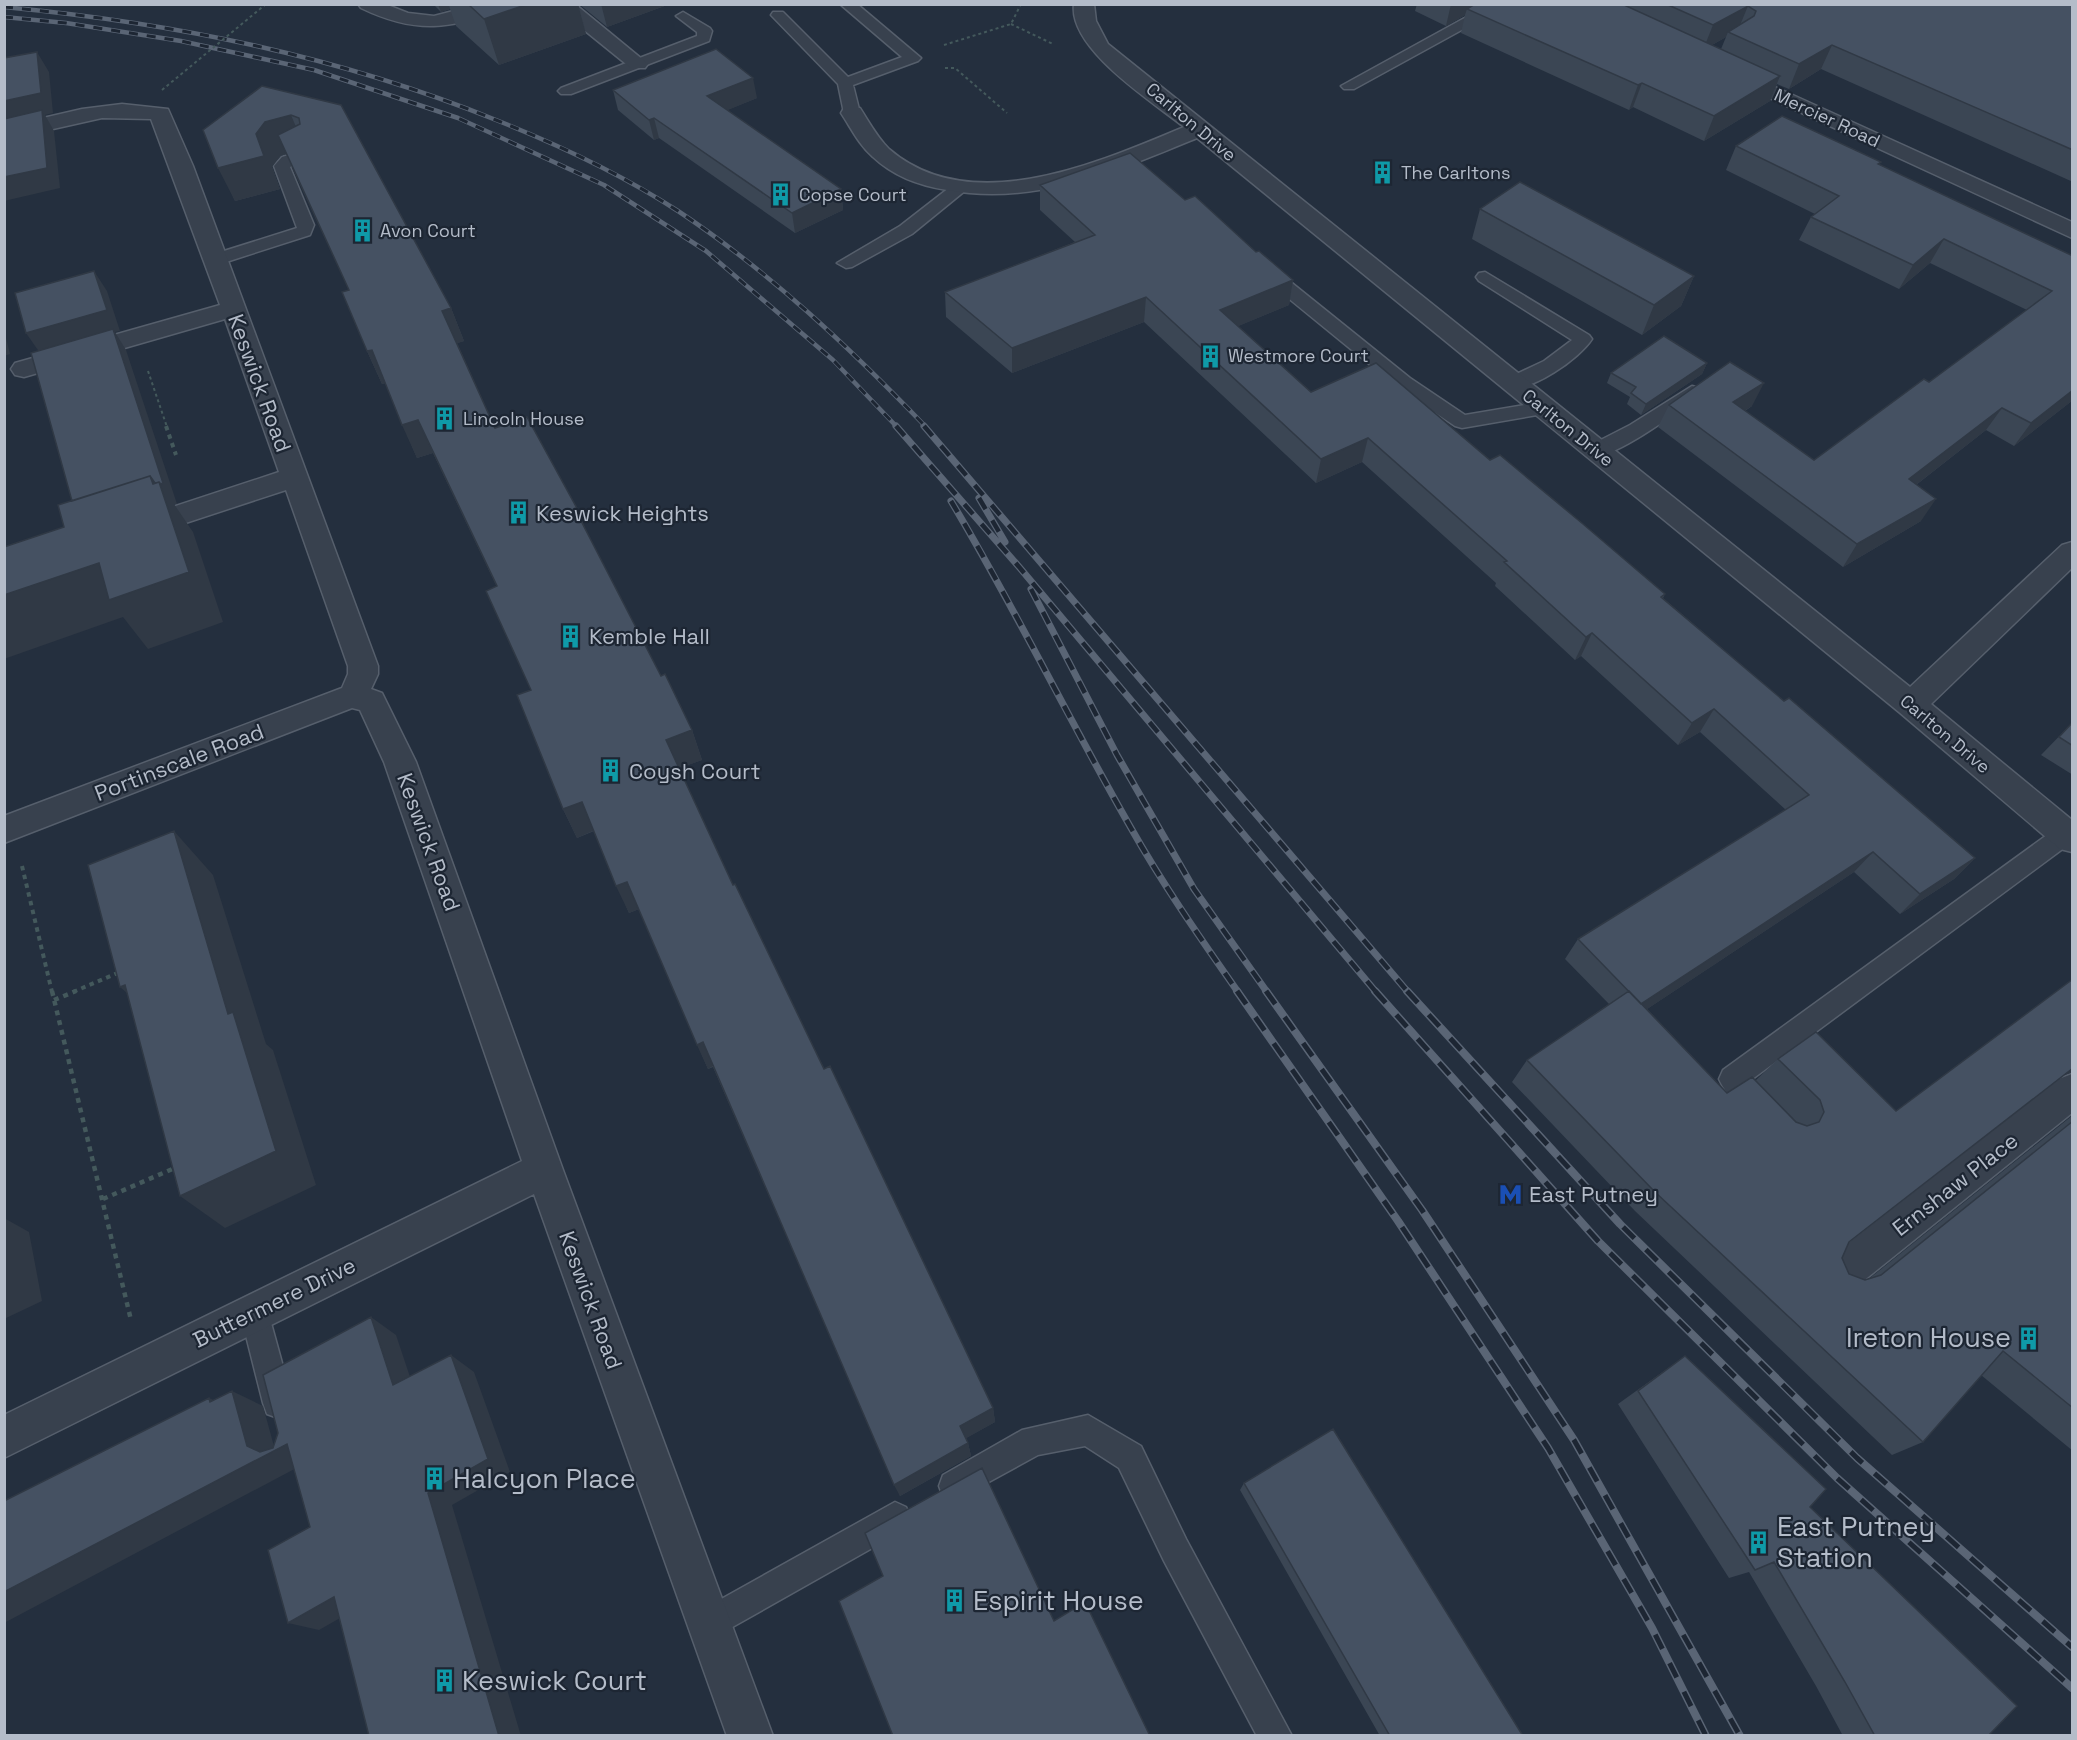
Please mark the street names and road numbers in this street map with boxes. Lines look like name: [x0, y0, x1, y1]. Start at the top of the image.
street label: Carlton Drive: [1141, 77, 1241, 166]
street label: Mercier Road: [1771, 83, 1884, 152]
street label: Keswick Road: [222, 310, 298, 456]
street label: Carlton Drive: [1518, 384, 1619, 471]
street label: Carlton Drive: [1895, 689, 1995, 778]
street label: Portinscale Road: [90, 717, 268, 807]
street label: Keswick Road: [391, 769, 467, 915]
street label: Ernshaw Place: [1886, 1126, 2024, 1242]
street label: Keswick Road: [553, 1227, 629, 1373]
street label: Buttermere Drive: [188, 1250, 360, 1354]

